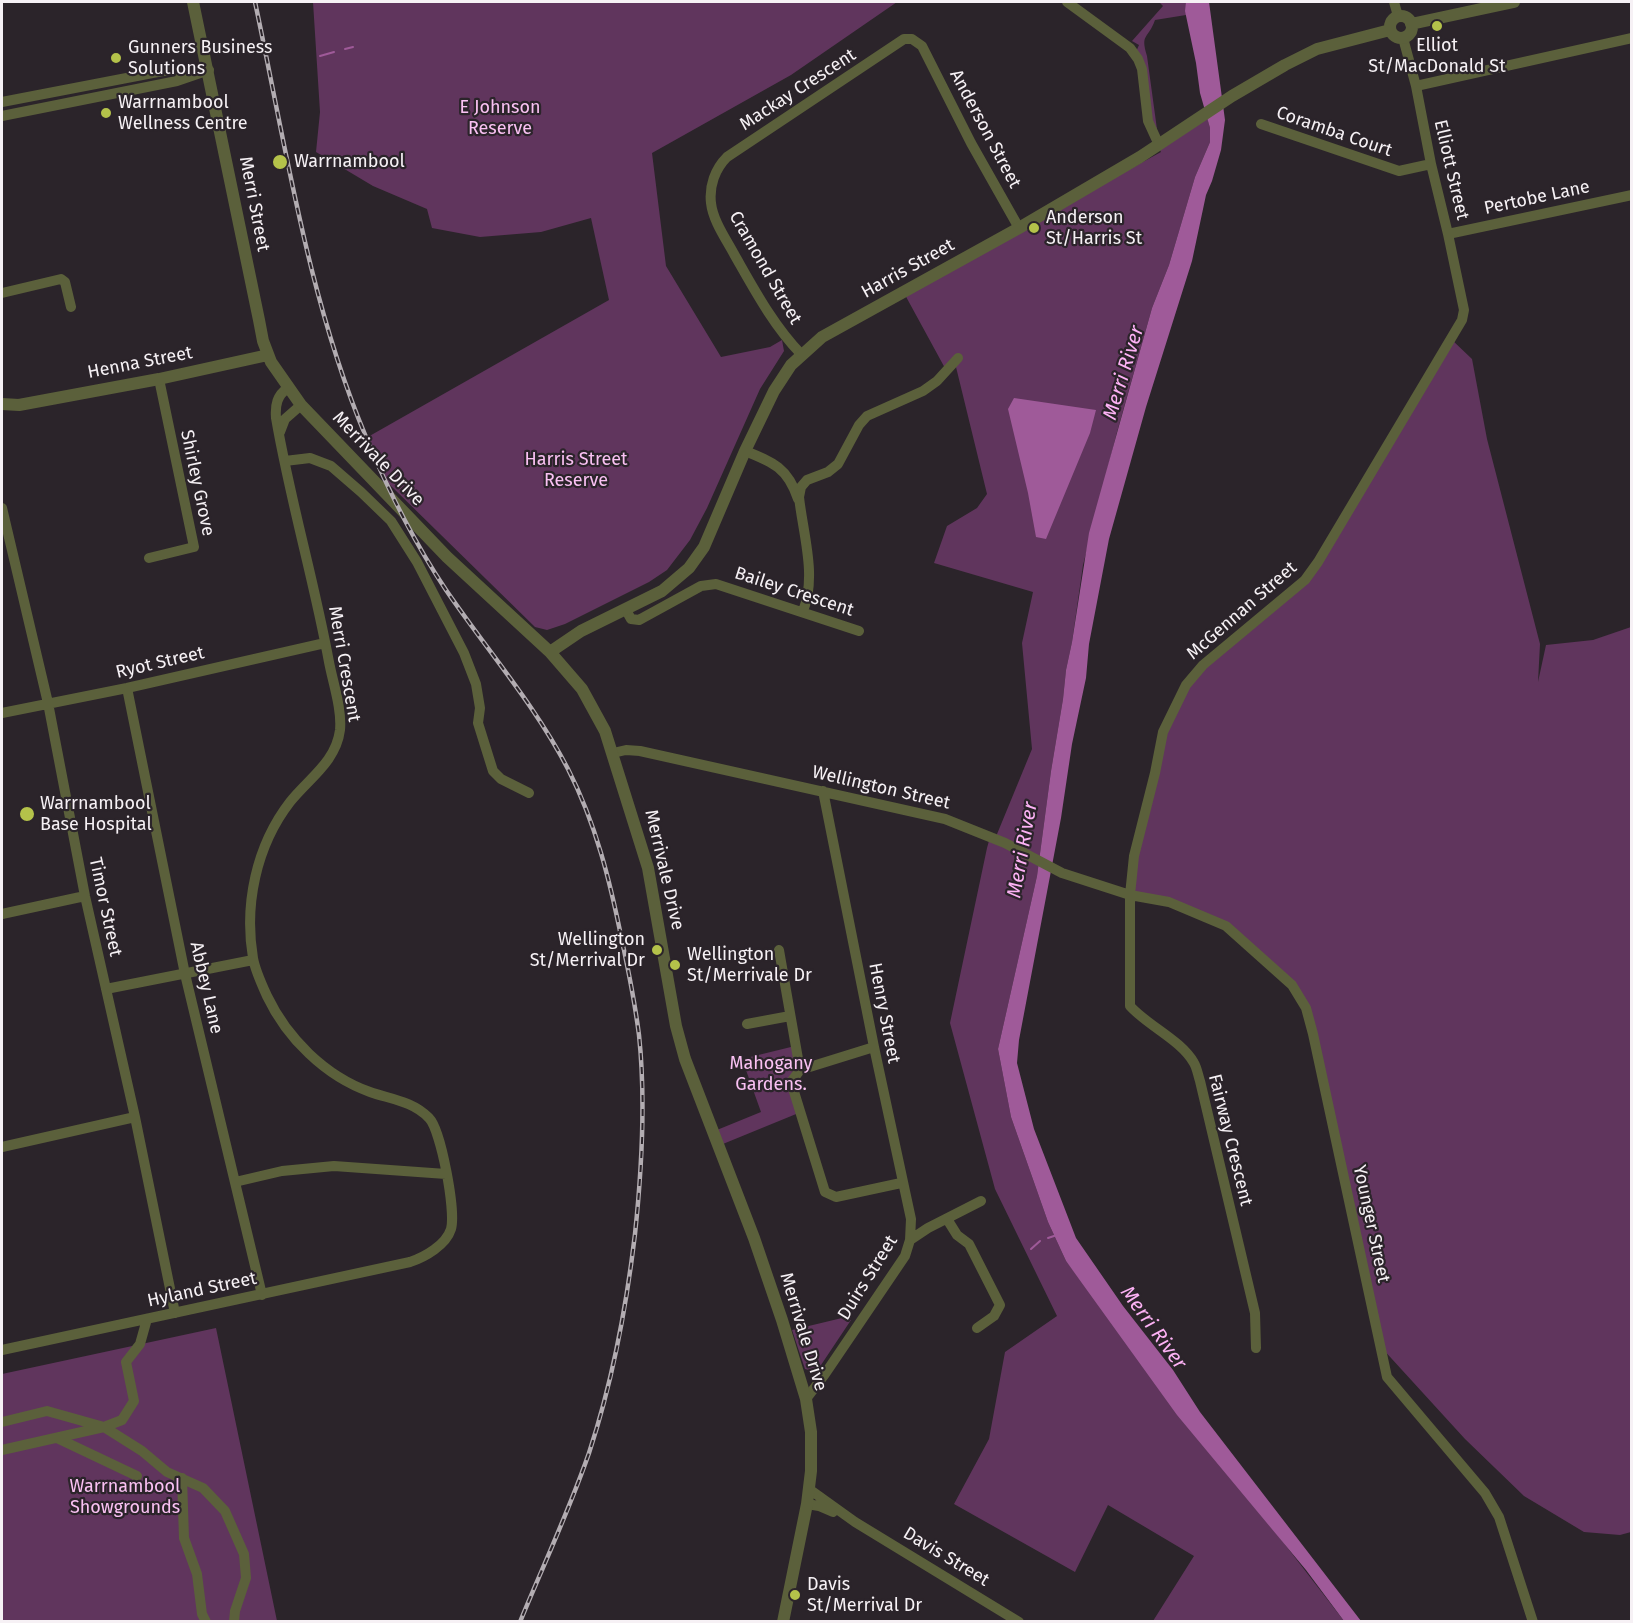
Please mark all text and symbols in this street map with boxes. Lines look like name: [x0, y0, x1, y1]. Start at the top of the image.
marker: Elliot St/MacDonald St: [1430, 19, 1444, 33]
place label: Elliot St/MacDonald St: [1368, 35, 1506, 78]
place label: Gunners Business Solutions: [128, 37, 272, 80]
street label: Mackay Crescent: [736, 44, 860, 136]
marker: Gunners Business Solutions: [109, 51, 123, 65]
street label: Anderson Street: [945, 66, 1025, 192]
place label: Warrnambool Wellness Centre: [118, 92, 248, 134]
park label: E Johnson Reserve: [460, 97, 540, 140]
street label: Coramba Court: [1273, 102, 1395, 162]
marker: Warrnambool Wellness Centre: [99, 106, 113, 120]
street label: Elliott Street: [1429, 118, 1473, 222]
place label: Warrnambool: [294, 151, 405, 173]
marker: Warrnambool: [271, 153, 289, 171]
street label: Merri Street: [234, 155, 274, 253]
street label: Pertobe Lane: [1482, 176, 1592, 220]
place label: Anderson St/Harris St: [1046, 207, 1142, 250]
street label: Cramond Street: [724, 208, 806, 328]
marker: Anderson St/Harris St: [1027, 221, 1041, 235]
street label: Harris Street: [858, 235, 958, 303]
water label: Merri River: [1098, 323, 1150, 423]
street label: Henna Street: [86, 342, 194, 384]
street label: Merrivale Drive: [328, 407, 428, 511]
street label: Shirley Grove: [175, 428, 219, 538]
park label: Harris Street Reserve: [524, 449, 628, 492]
street label: McGennan Street: [1183, 557, 1301, 665]
street label: Bailey Crescent: [732, 563, 856, 621]
street label: Merri Crescent: [323, 604, 365, 724]
street label: Ryot Street: [114, 642, 206, 684]
street label: Wellington Street: [810, 762, 952, 814]
place label: Warrnambool Base Hospital: [40, 793, 152, 836]
water label: Merri River: [1003, 800, 1043, 900]
marker: Warrnambool Base Hospital: [18, 805, 36, 823]
street label: Merrivale Drive: [640, 808, 688, 932]
street label: Timor Street: [84, 855, 126, 959]
place label: Wellington St/Merrival Dr: [530, 929, 645, 972]
street label: Abbey Lane: [185, 940, 227, 1036]
marker: Wellington St/Merrival Dr: [650, 943, 664, 957]
place label: Wellington St/Merrivale Dr: [687, 944, 812, 986]
marker: Wellington St/Merrivale Dr: [668, 958, 682, 972]
street label: Henry Street: [864, 961, 904, 1065]
park label: Mahogany Gardens.: [730, 1053, 812, 1096]
street label: Fairway Crescent: [1203, 1072, 1257, 1208]
street label: Younger Street: [1348, 1163, 1394, 1285]
street label: Duirs Street: [833, 1232, 903, 1324]
street label: Hyland Street: [145, 1268, 259, 1312]
street label: Merrivale Drive: [775, 1270, 831, 1394]
water label: Merri River: [1115, 1282, 1191, 1374]
park label: Warrnambool Showgrounds: [70, 1476, 180, 1518]
street label: Davis Street: [899, 1523, 993, 1591]
place label: Davis St/Merrival Dr: [807, 1574, 922, 1616]
marker: Davis St/Merrival Dr: [788, 1588, 802, 1602]

